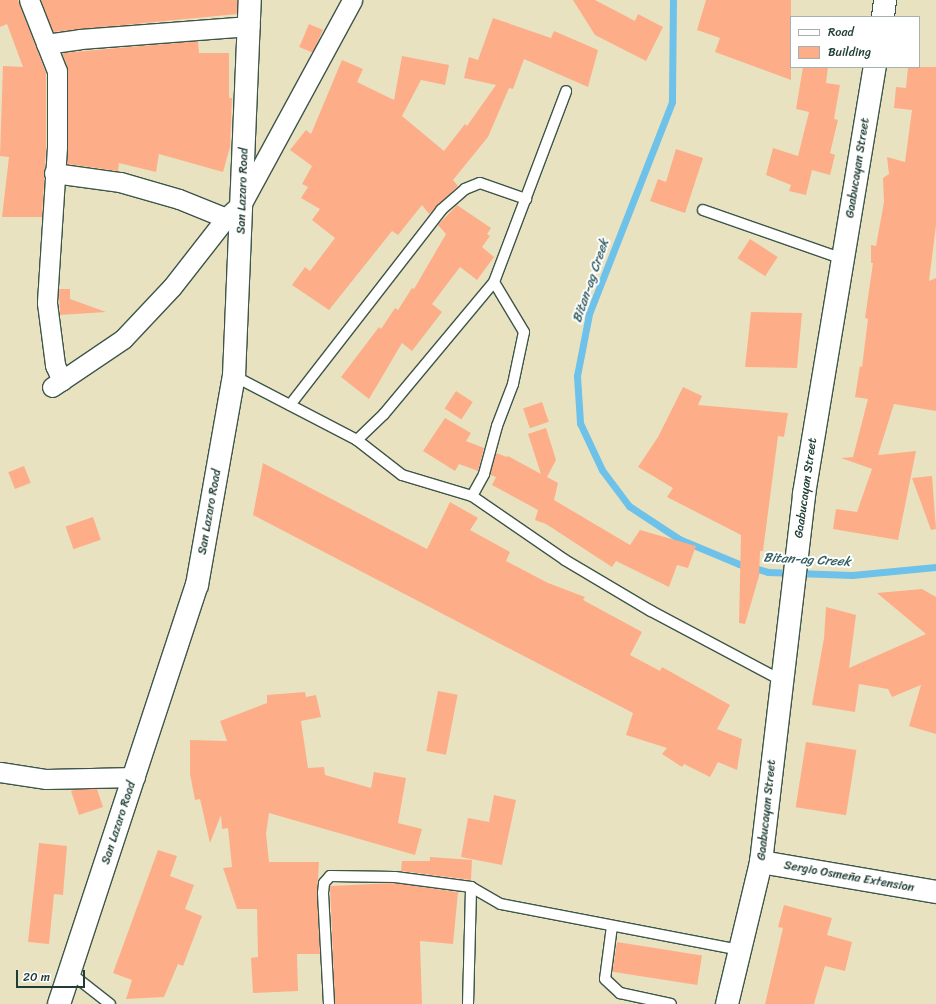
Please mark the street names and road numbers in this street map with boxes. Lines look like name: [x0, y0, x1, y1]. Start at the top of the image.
street label: Gaabucayan Street: [843, 117, 873, 219]
street label: San Lazaro Road: [234, 148, 252, 234]
street label: Gaabucayan Street: [792, 437, 820, 539]
street label: San Lazaro Road: [195, 468, 225, 556]
street label: Gaabucayan Street: [755, 759, 779, 861]
street label: San Lazaro Road: [99, 780, 139, 866]
street label: Sergio Osmeña Extension: [782, 858, 916, 896]

